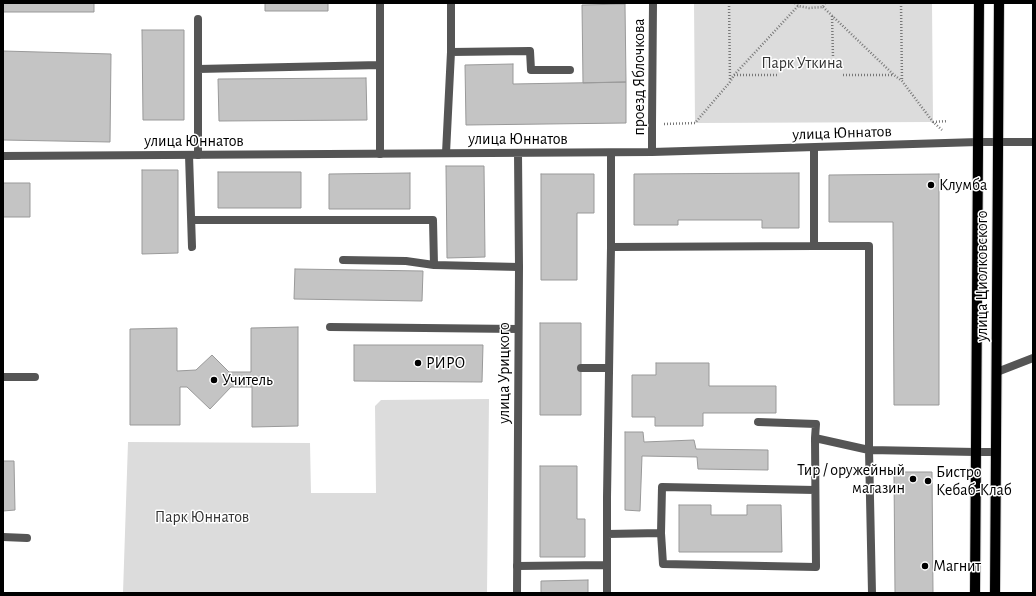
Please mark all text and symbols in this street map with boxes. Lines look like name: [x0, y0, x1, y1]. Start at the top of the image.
street label: проезд Яблочкова: [629, 18, 649, 136]
park label: Парк Уткина: [761, 53, 843, 73]
street label: улица Юннатов: [792, 122, 892, 144]
street label: улица Юннатов: [468, 129, 568, 149]
street label: улица Юннатов: [144, 131, 244, 151]
place label: Клумба: [939, 175, 987, 195]
marker: Клумба: [926, 180, 936, 190]
street label: улица Циолковского: [972, 210, 992, 342]
street label: улица Урицкого: [494, 322, 514, 424]
place label: РИРО: [426, 353, 465, 373]
marker: РИРО: [413, 358, 423, 368]
place label: Учитель: [222, 370, 273, 390]
marker: Учитель: [209, 375, 219, 385]
place label: Тир / оружейный магазин: [797, 460, 905, 498]
place label: Бистро Кебаб-Клаб: [936, 462, 1012, 500]
marker: Тир / оружейный магазин: [908, 474, 918, 484]
marker: Бистро Кебаб-Клаб: [923, 476, 933, 486]
park label: Парк Юннатов: [155, 507, 249, 527]
place label: Магнит: [933, 556, 981, 576]
marker: Магнит: [920, 561, 930, 571]

